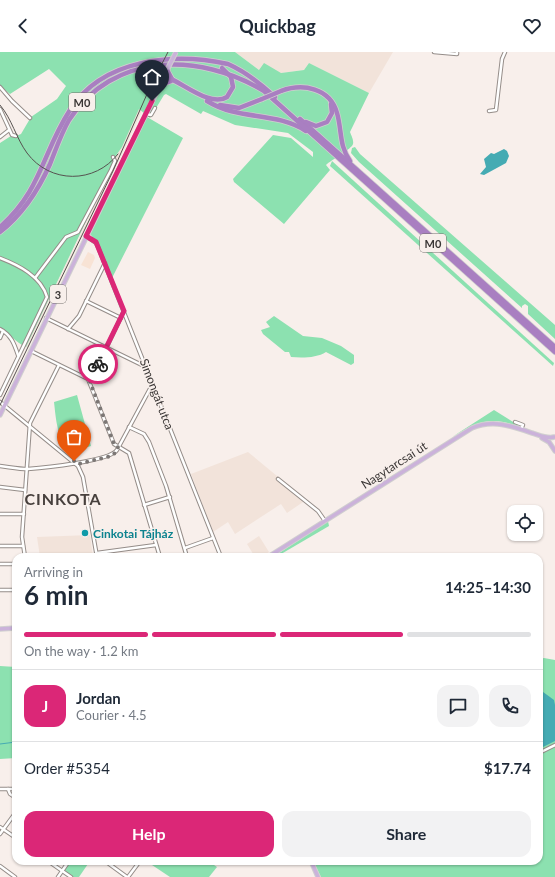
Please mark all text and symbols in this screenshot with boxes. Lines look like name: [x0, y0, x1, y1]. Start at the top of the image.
icon: back: [12, 15, 34, 37]
text: Quickbag: [239, 15, 316, 37]
icon: heart: [521, 15, 543, 37]
pin: [135, 60, 169, 101]
icon: home: [141, 66, 163, 88]
road number: M0: [69, 93, 95, 111]
road number: M0: [420, 234, 446, 252]
road number: 3: [50, 285, 66, 303]
courier: [78, 344, 118, 384]
icon: bike: [87, 353, 109, 375]
street label: Simongát utca: [137, 356, 177, 432]
pin: [57, 420, 91, 461]
icon: bag: [63, 426, 85, 448]
street label: Nagytarcsai út: [358, 438, 430, 492]
district label: CINKOTA: [24, 489, 102, 508]
map controls: [507, 505, 543, 541]
button: locate: [507, 505, 543, 541]
place label: Cinkotai Tájház: [93, 526, 174, 541]
marker: Cinkotai Tájház: [80, 528, 90, 538]
text: Arriving in: [24, 564, 83, 580]
text: 14:25–14:30: [445, 578, 531, 596]
text: 6 min: [24, 579, 88, 611]
text: On the way · 1.2 km: [24, 643, 138, 659]
button: chat: [437, 685, 479, 727]
button: phone: [489, 685, 531, 727]
text: Jordan: [76, 689, 121, 707]
text: J: [42, 697, 48, 715]
text: Courier · 4.5: [76, 707, 147, 723]
text: Order #5354: [24, 759, 110, 777]
text: $17.74: [484, 759, 531, 777]
button: Help: [24, 811, 274, 857]
button: Share: [282, 811, 531, 857]

